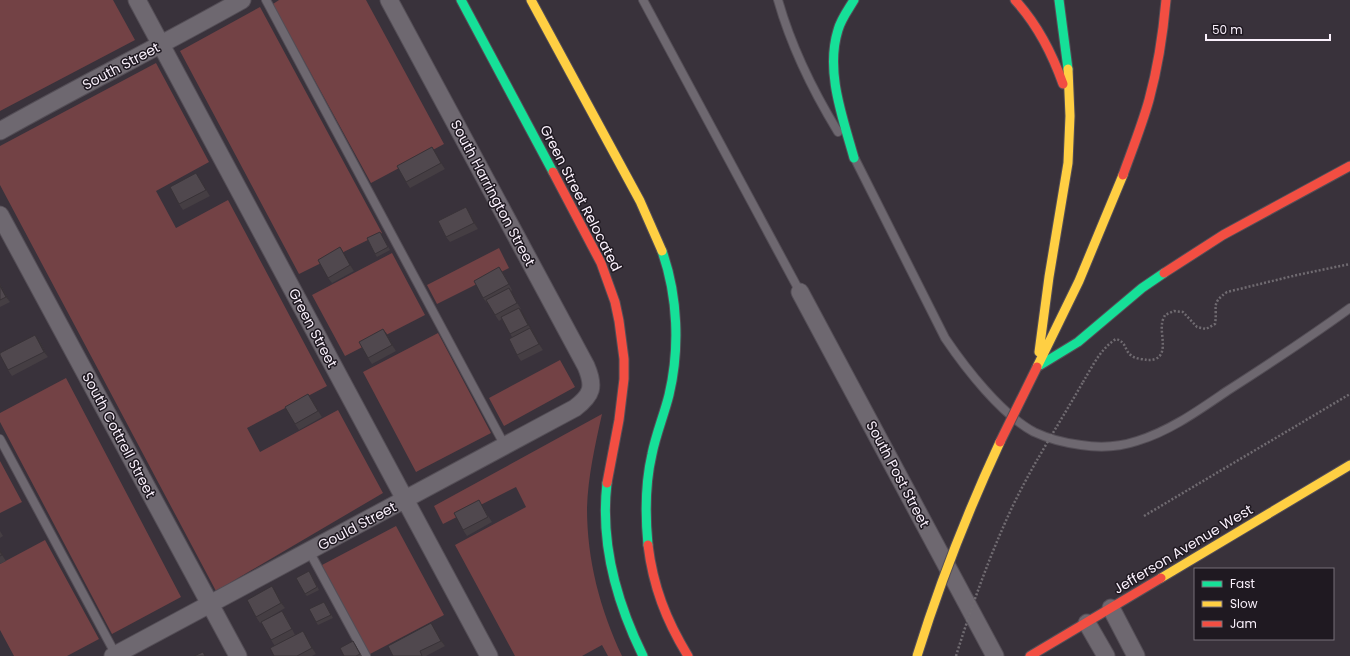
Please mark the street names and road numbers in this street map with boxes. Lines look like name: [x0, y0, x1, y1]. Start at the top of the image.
street label: South Street: [79, 37, 163, 95]
street label: South Harrington Street: [446, 116, 540, 270]
street label: Green Street Relocated: [535, 121, 627, 275]
street label: Green Street: [284, 285, 342, 371]
street label: South Cottrell Street: [77, 369, 161, 501]
street label: South Post Street: [861, 417, 935, 531]
street label: Gould Street: [314, 497, 400, 555]
street label: Jefferson Avenue West: [1110, 499, 1256, 599]

